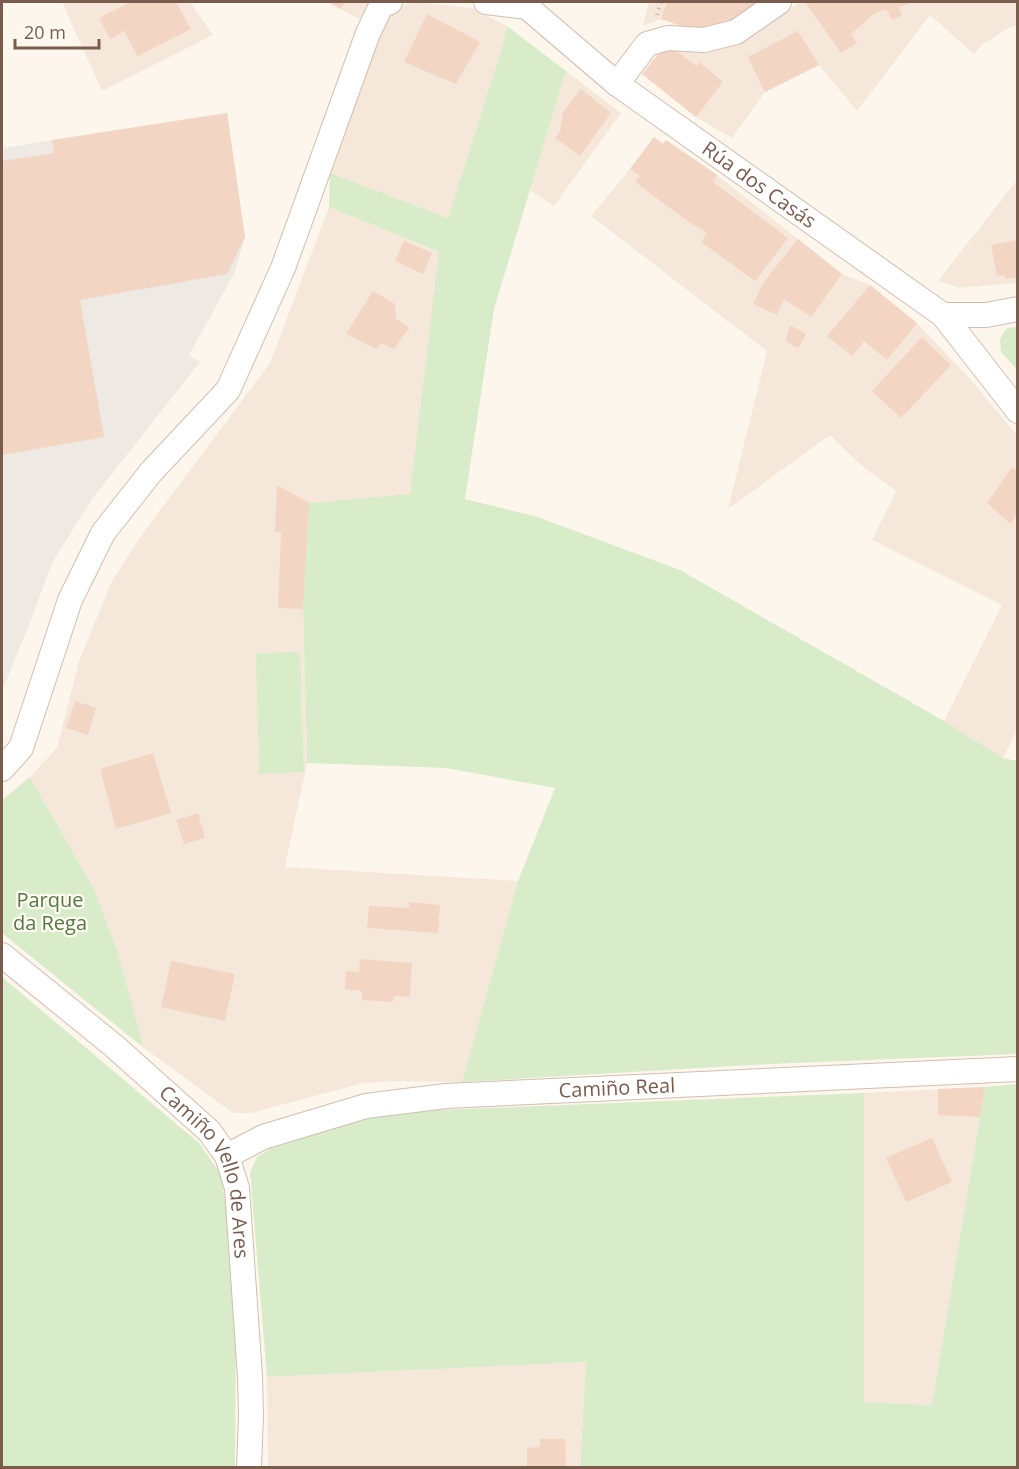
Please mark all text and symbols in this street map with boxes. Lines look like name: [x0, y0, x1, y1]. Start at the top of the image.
scale bar: [15, 12, 99, 50]
text: 20 m: [24, 20, 66, 44]
street label: Rúa dos Casás: [697, 135, 822, 234]
park label: Parque da Rega: [13, 886, 87, 936]
street label: Camiño Real: [558, 1071, 676, 1104]
street label: Camiño Vello de Ares: [154, 1079, 256, 1259]

